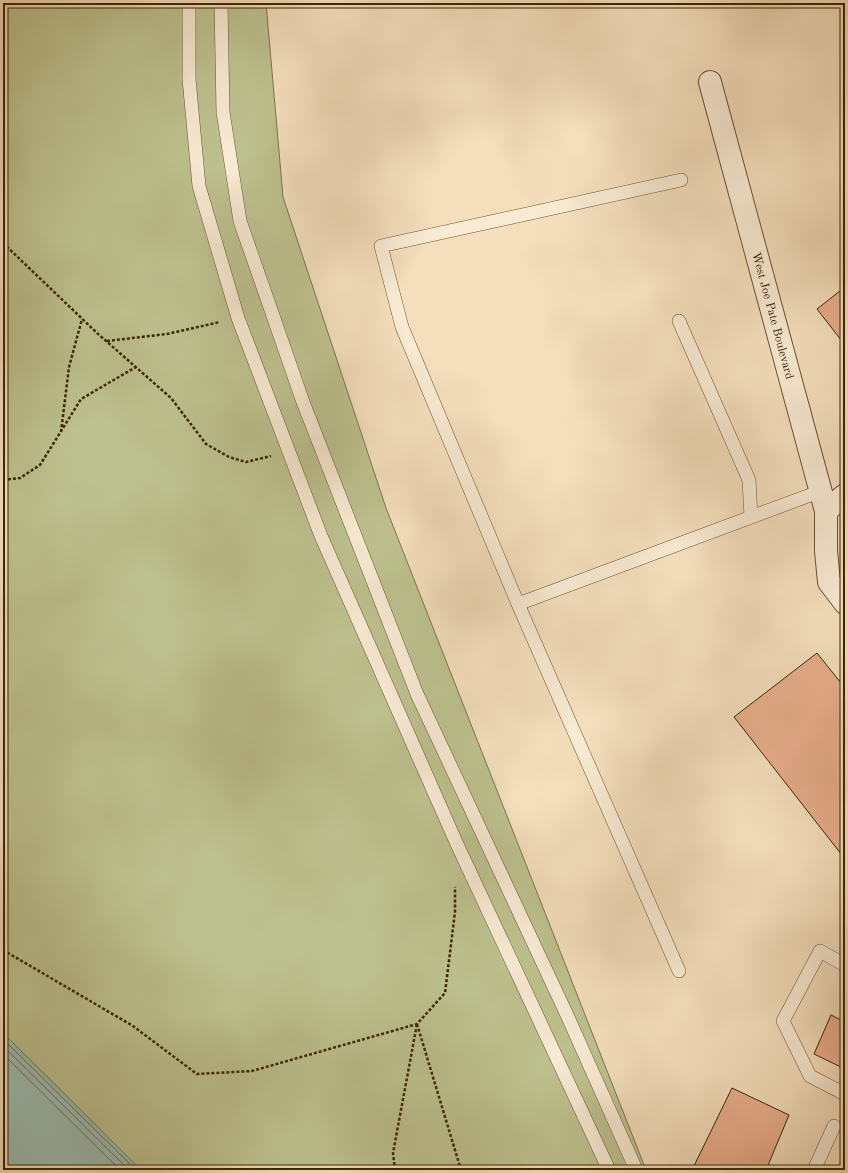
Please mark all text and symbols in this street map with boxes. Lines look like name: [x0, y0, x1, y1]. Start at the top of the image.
street label: West Joe Pate Boulevard: [749, 251, 795, 380]

